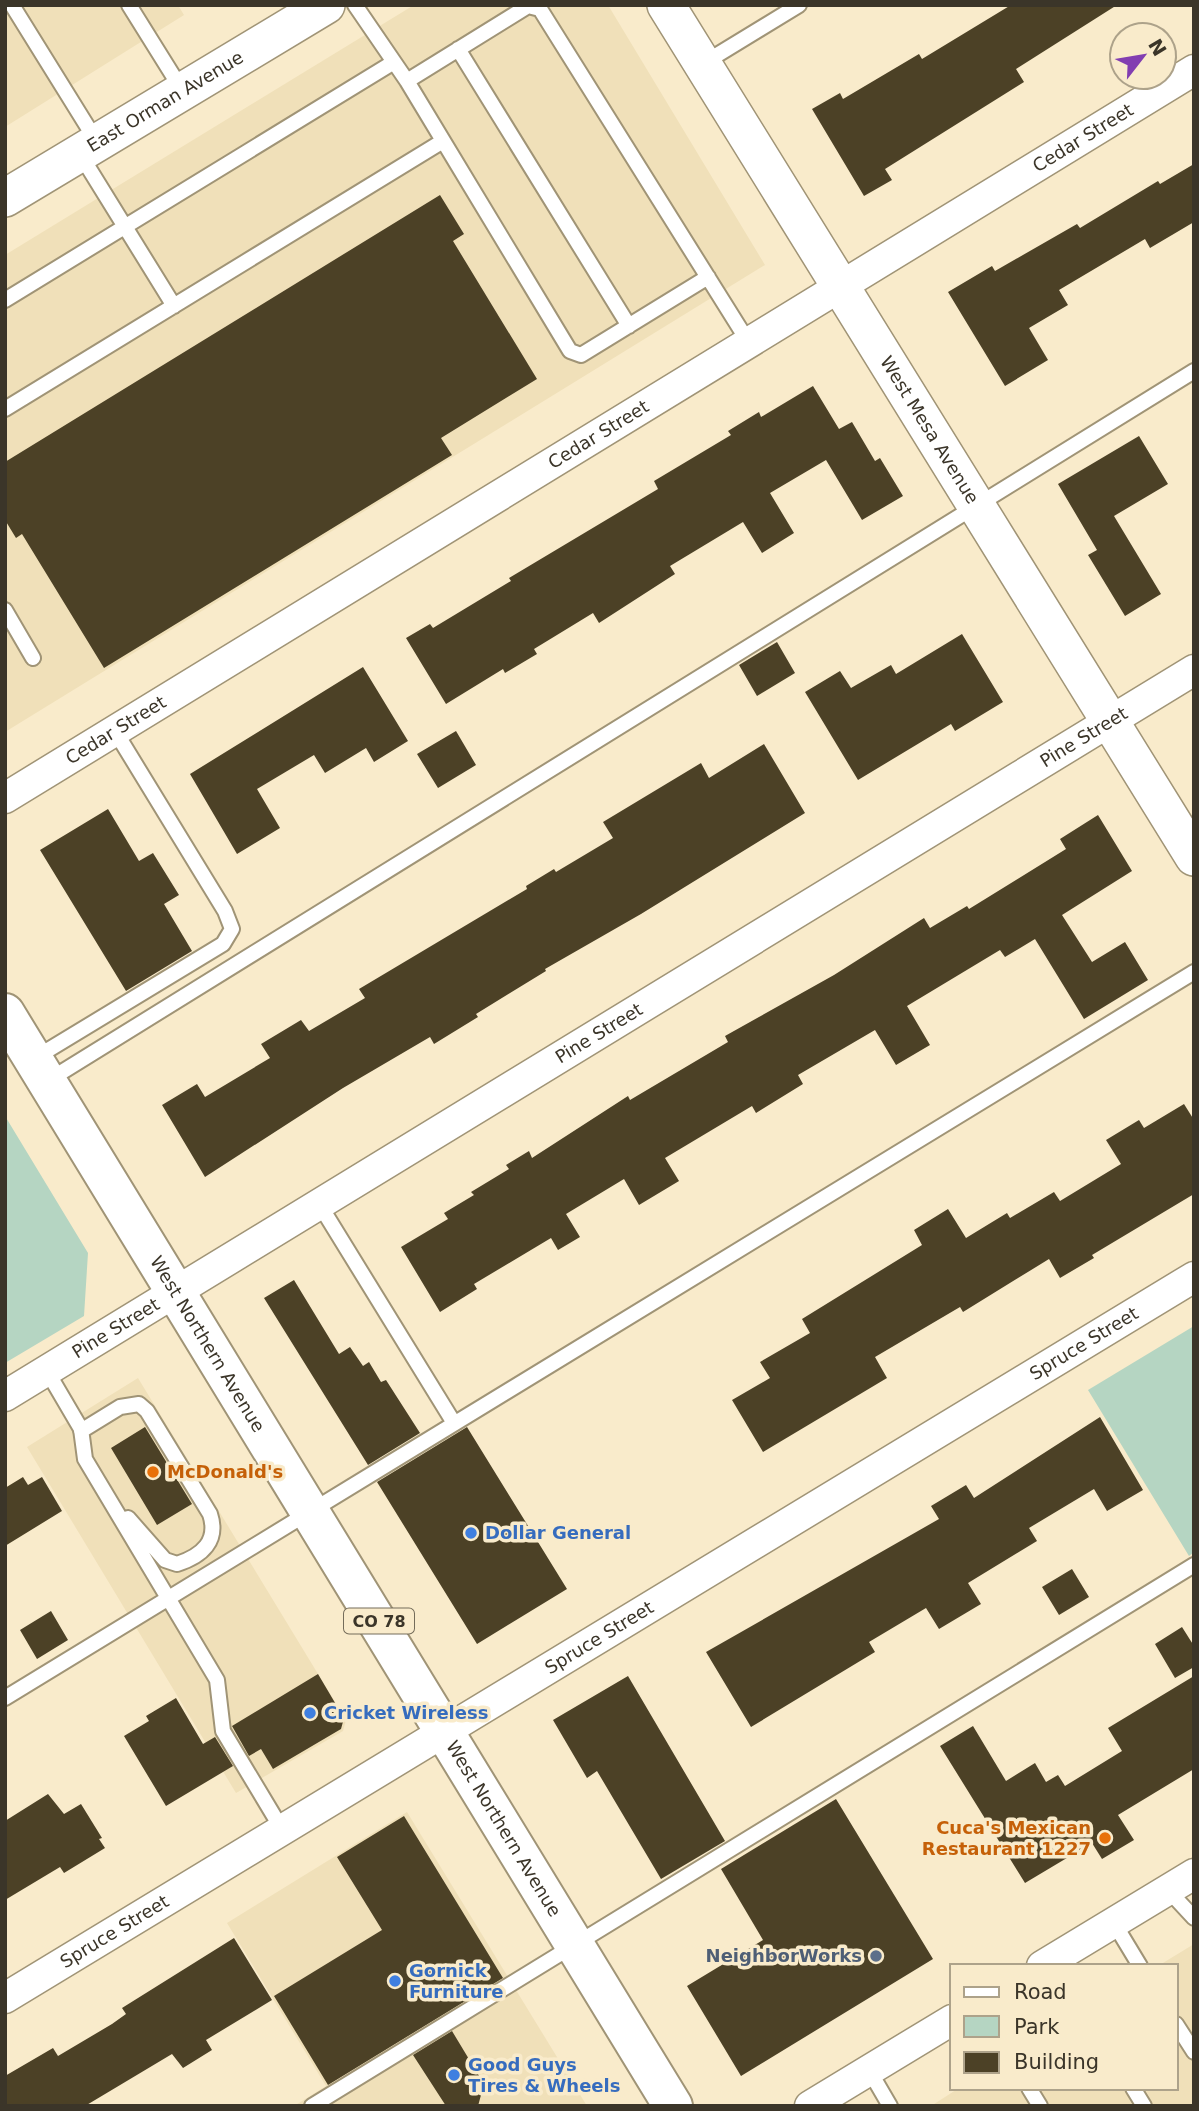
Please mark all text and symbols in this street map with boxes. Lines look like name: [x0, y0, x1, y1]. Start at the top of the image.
north arrow: [1108, 21, 1178, 91]
text: N: [1144, 35, 1171, 60]
street label: East Orman Avenue: [83, 46, 247, 156]
street label: Cedar Street: [1029, 99, 1137, 176]
street label: West Mesa Avenue: [876, 352, 983, 507]
street label: Cedar Street: [544, 395, 652, 473]
street label: Cedar Street: [62, 691, 170, 768]
street label: Pine Street: [1036, 702, 1131, 771]
street label: Pine Street: [551, 998, 646, 1067]
street label: West Northern Avenue: [146, 1252, 270, 1436]
street label: Pine Street: [68, 1293, 163, 1362]
street label: Spruce Street: [1026, 1302, 1142, 1384]
place label: McDonald's: [167, 1461, 283, 1482]
marker: McDonald's: [145, 1464, 161, 1480]
place label: Dollar General: [485, 1522, 631, 1543]
marker: Dollar General: [463, 1525, 479, 1541]
street label: Spruce Street: [541, 1596, 657, 1678]
road number: CO 78: [344, 1609, 414, 1634]
place label: Cricket Wireless: [324, 1702, 488, 1723]
marker: Cricket Wireless: [302, 1705, 318, 1721]
street label: West Northern Avenue: [442, 1737, 566, 1920]
place label: Cuca's Mexican Restaurant 1227: [922, 1817, 1091, 1859]
marker: Cuca's Mexican Restaurant 1227: [1097, 1830, 1113, 1846]
street label: Spruce Street: [56, 1890, 172, 1972]
place label: NeighborWorks: [706, 1945, 862, 1966]
marker: NeighborWorks: [868, 1948, 884, 1964]
place label: Gornick Furniture: [409, 1960, 504, 2002]
legend: [950, 1964, 1178, 2090]
marker: Gornick Furniture: [387, 1973, 403, 1989]
text: Road: [1014, 1980, 1067, 2004]
text: Park: [1014, 2015, 1060, 2039]
text: Building: [1014, 2050, 1099, 2074]
place label: Good Guys Tires & Wheels: [468, 2054, 620, 2096]
marker: Good Guys Tires & Wheels: [446, 2067, 462, 2083]

